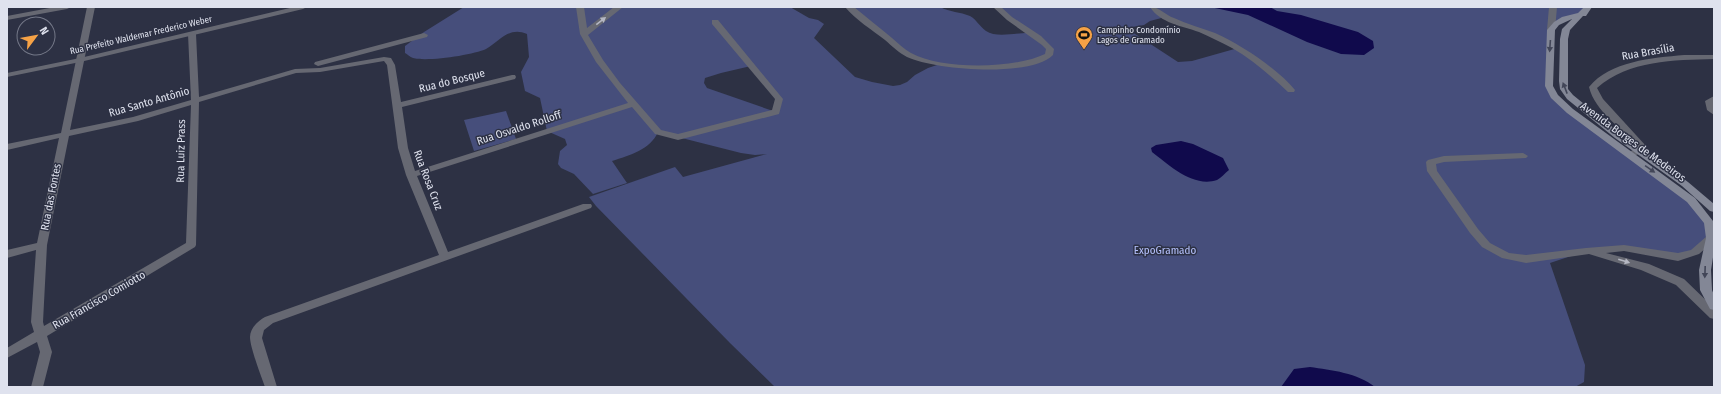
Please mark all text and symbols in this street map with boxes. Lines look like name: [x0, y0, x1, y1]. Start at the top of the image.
street label: Rua Prefeito Waldemar Frederico Weber: [69, 14, 214, 56]
north arrow: [16, 16, 56, 56]
one-way arrow: [596, 16, 607, 25]
text: N: [37, 25, 51, 37]
sports icon: Campinho Condomínio Lagos de Gramado: [1074, 25, 1094, 50]
place label: Campinho Condomínio Lagos de Gramado: [1097, 25, 1181, 45]
one-way arrow: [1546, 40, 1553, 52]
street label: Rua Brasília: [1621, 41, 1675, 63]
street label: Rua do Bosque: [418, 67, 486, 95]
one-way arrow: [1562, 82, 1568, 94]
street label: Rua Santo Antônio: [107, 84, 191, 120]
street label: Avenida Borges de Medeiros: [1578, 99, 1688, 185]
street label: Rua Osvaldo Rolloff: [475, 108, 564, 148]
street label: Rua Luiz Prass: [174, 119, 188, 183]
street label: Rua Rosa Cruz: [411, 148, 446, 212]
street label: Rua das Fontes: [38, 162, 64, 232]
one-way arrow: [1645, 165, 1655, 173]
park label: ExpoGramado: [1134, 244, 1196, 257]
one-way arrow: [1618, 258, 1630, 264]
one-way arrow: [1702, 266, 1709, 278]
street label: Rua Francisco Comiotto: [50, 268, 148, 332]

